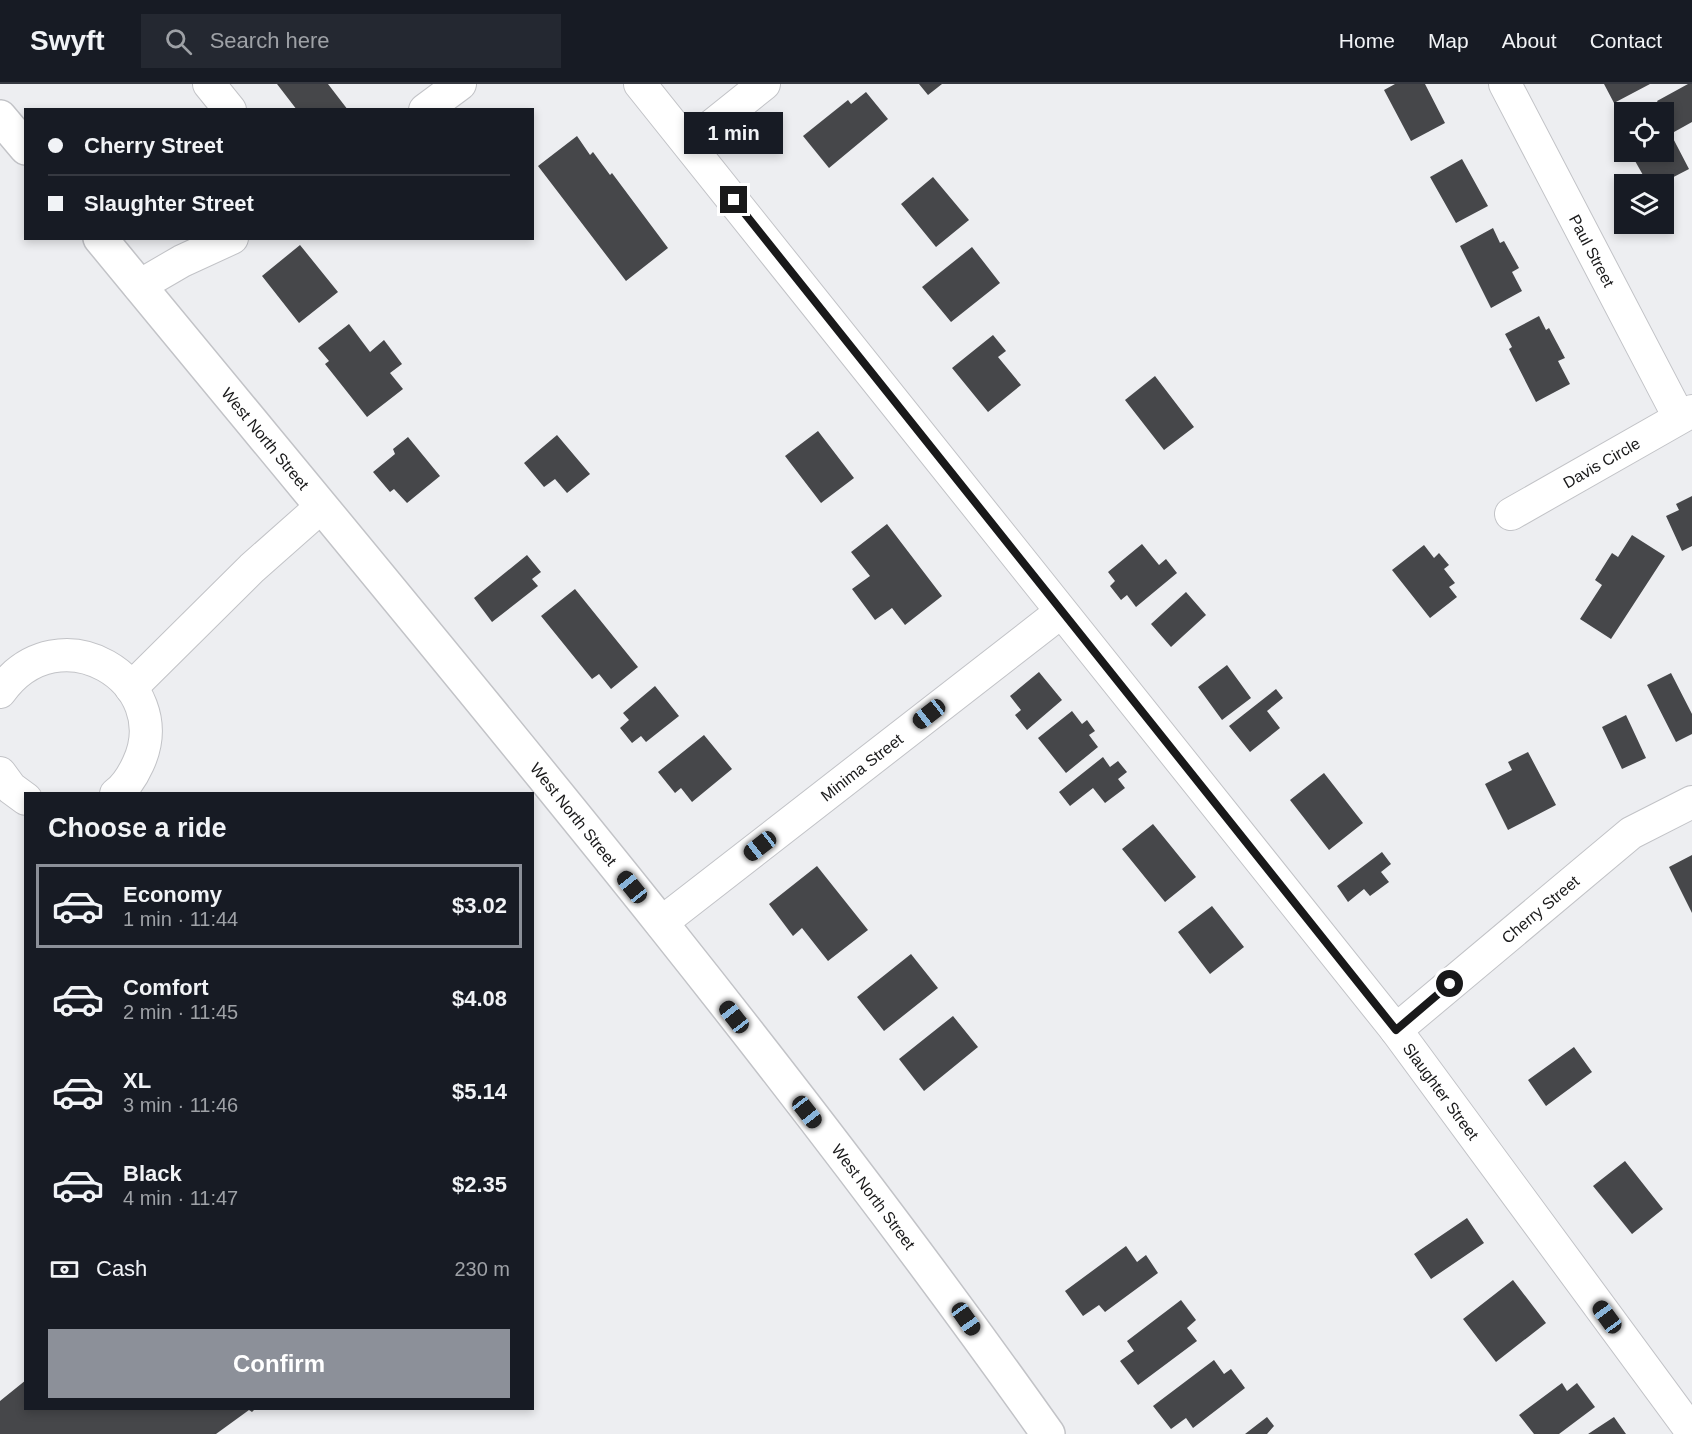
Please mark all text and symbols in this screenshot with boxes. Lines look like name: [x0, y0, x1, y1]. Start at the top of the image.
search box: [141, 14, 561, 68]
text: Swyft: [30, 25, 105, 56]
icon: search: [162, 25, 195, 58]
text: Search here: [210, 28, 330, 53]
text: Home: [1339, 29, 1395, 52]
text: Map: [1428, 29, 1469, 52]
text: About: [1502, 29, 1557, 52]
text: Contact: [1590, 29, 1662, 52]
map controls: [1614, 102, 1674, 234]
button: locate: [1614, 102, 1674, 162]
callout: 1 min: [684, 113, 783, 155]
text: 1 min: [707, 122, 760, 144]
text: Cherry Street: [84, 133, 223, 158]
button: layers: [1614, 174, 1674, 234]
route end: [720, 186, 747, 213]
text: Slaughter Street: [84, 191, 254, 216]
street label: Paul Street: [1566, 212, 1618, 290]
street label: West North Street: [218, 384, 313, 493]
street label: Davis Circle: [1560, 434, 1643, 491]
car: [909, 696, 949, 732]
street label: Minima Street: [817, 730, 906, 804]
street label: West North Street: [527, 759, 621, 869]
text: Choose a ride: [48, 813, 227, 843]
car: [740, 828, 780, 864]
car: [614, 867, 650, 907]
street label: Cherry Street: [1498, 872, 1582, 946]
icon: car: [51, 879, 105, 933]
text: Economy: [123, 882, 222, 907]
text: $3.02: [452, 893, 507, 918]
text: 1 min · 11:44: [123, 908, 238, 930]
route start: [1436, 970, 1463, 997]
icon: car: [51, 972, 105, 1026]
text: Comfort: [123, 975, 209, 1000]
text: $4.08: [452, 986, 507, 1011]
car: [716, 997, 752, 1037]
text: 2 min · 11:45: [123, 1001, 238, 1023]
street label: Slaughter Street: [1400, 1040, 1483, 1143]
icon: car: [51, 1065, 105, 1119]
text: XL: [123, 1068, 151, 1093]
text: $5.14: [452, 1079, 507, 1104]
car: [789, 1092, 825, 1132]
text: 3 min · 11:46: [123, 1094, 238, 1116]
street label: West North Street: [829, 1141, 919, 1253]
icon: car: [51, 1158, 105, 1212]
text: Black: [123, 1161, 182, 1186]
text: $2.35: [452, 1172, 507, 1197]
text: 4 min · 11:47: [123, 1187, 238, 1209]
icon: cash: [48, 1253, 81, 1286]
text: Cash: [96, 1256, 147, 1281]
text: 230 m: [454, 1258, 510, 1280]
car: [1589, 1297, 1625, 1337]
car: [948, 1299, 984, 1339]
button: Confirm: [48, 1329, 510, 1398]

